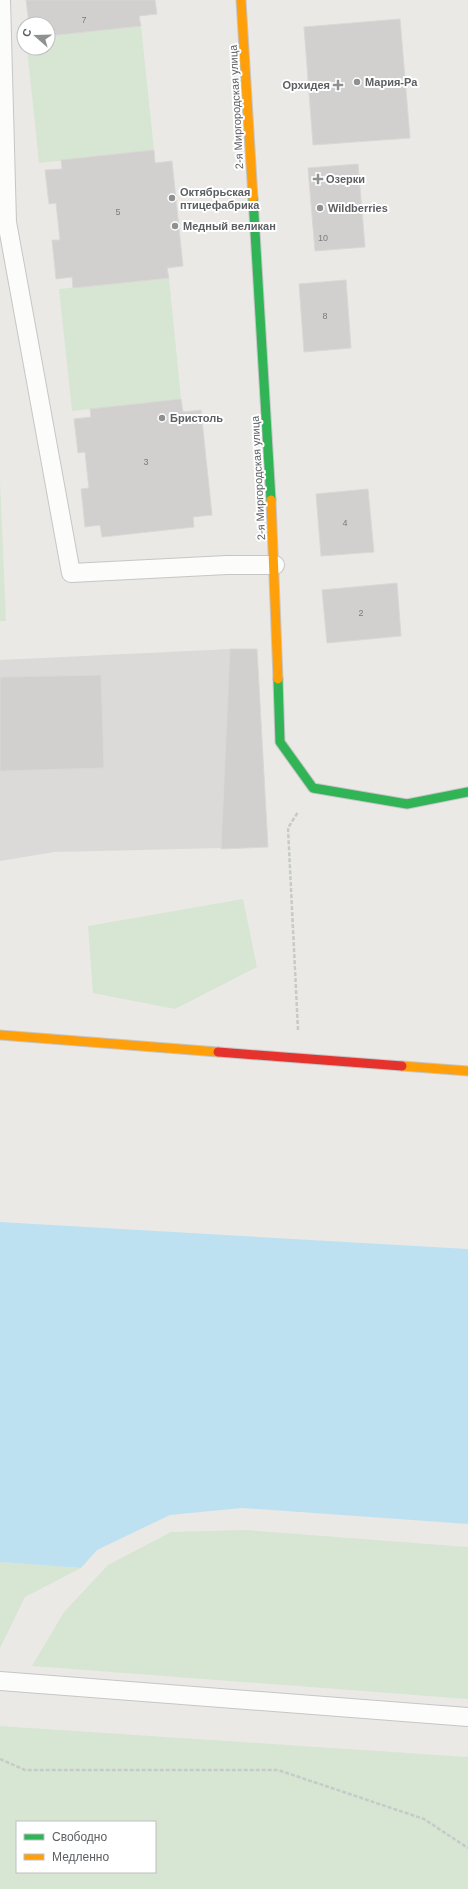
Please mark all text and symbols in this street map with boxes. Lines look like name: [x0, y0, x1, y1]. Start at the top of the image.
house number: 7: [81, 15, 87, 25]
north arrow: [16, 16, 56, 56]
text: С: [20, 27, 34, 38]
street label: 2-я Миргородская улица: [227, 44, 245, 169]
place label: Мария-Ра: [365, 76, 418, 88]
marker: Мария-Ра: [352, 77, 362, 87]
place label: Орхидея: [282, 79, 330, 91]
marker: Орхидея: [333, 80, 343, 90]
place label: Озерки: [326, 173, 365, 185]
marker: Озерки: [313, 174, 323, 184]
place label: Октябрьская птицефабрика: [180, 186, 260, 211]
marker: Октябрьская птицефабрика: [167, 193, 177, 203]
place label: Wildberries: [328, 202, 388, 214]
marker: Wildberries: [315, 203, 325, 213]
house number: 5: [115, 207, 121, 217]
place label: Медный великан: [183, 220, 276, 232]
marker: Медный великан: [170, 221, 180, 231]
house number: 10: [318, 233, 328, 243]
house number: 8: [322, 311, 328, 321]
place label: Бристоль: [170, 412, 223, 424]
marker: Бристоль: [157, 413, 167, 423]
street label: 2-я Миргородская улица: [249, 415, 267, 540]
house number: 3: [143, 457, 149, 467]
house number: 4: [342, 518, 348, 528]
house number: 2: [358, 608, 364, 618]
legend: [16, 1821, 156, 1873]
text: Свободно: [52, 1830, 107, 1844]
text: Медленно: [52, 1850, 109, 1864]

